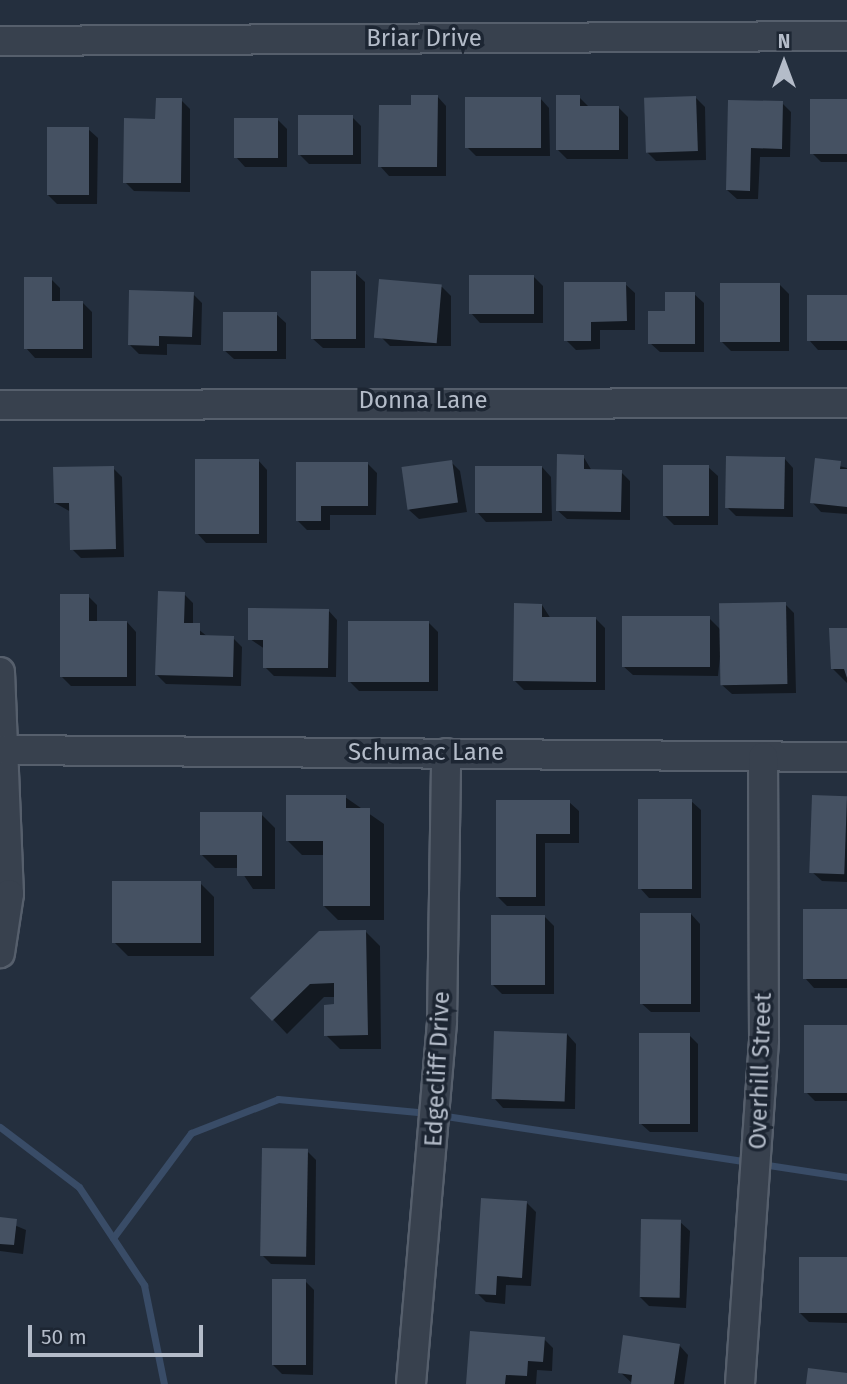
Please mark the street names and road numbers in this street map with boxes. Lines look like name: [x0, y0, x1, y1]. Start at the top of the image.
street label: Briar Drive: [366, 25, 482, 53]
street label: Donna Lane: [359, 387, 487, 415]
street label: Schumac Lane: [348, 739, 504, 767]
street label: Edgecliff Drive: [420, 990, 456, 1148]
street label: Overhill Street: [744, 992, 778, 1150]

